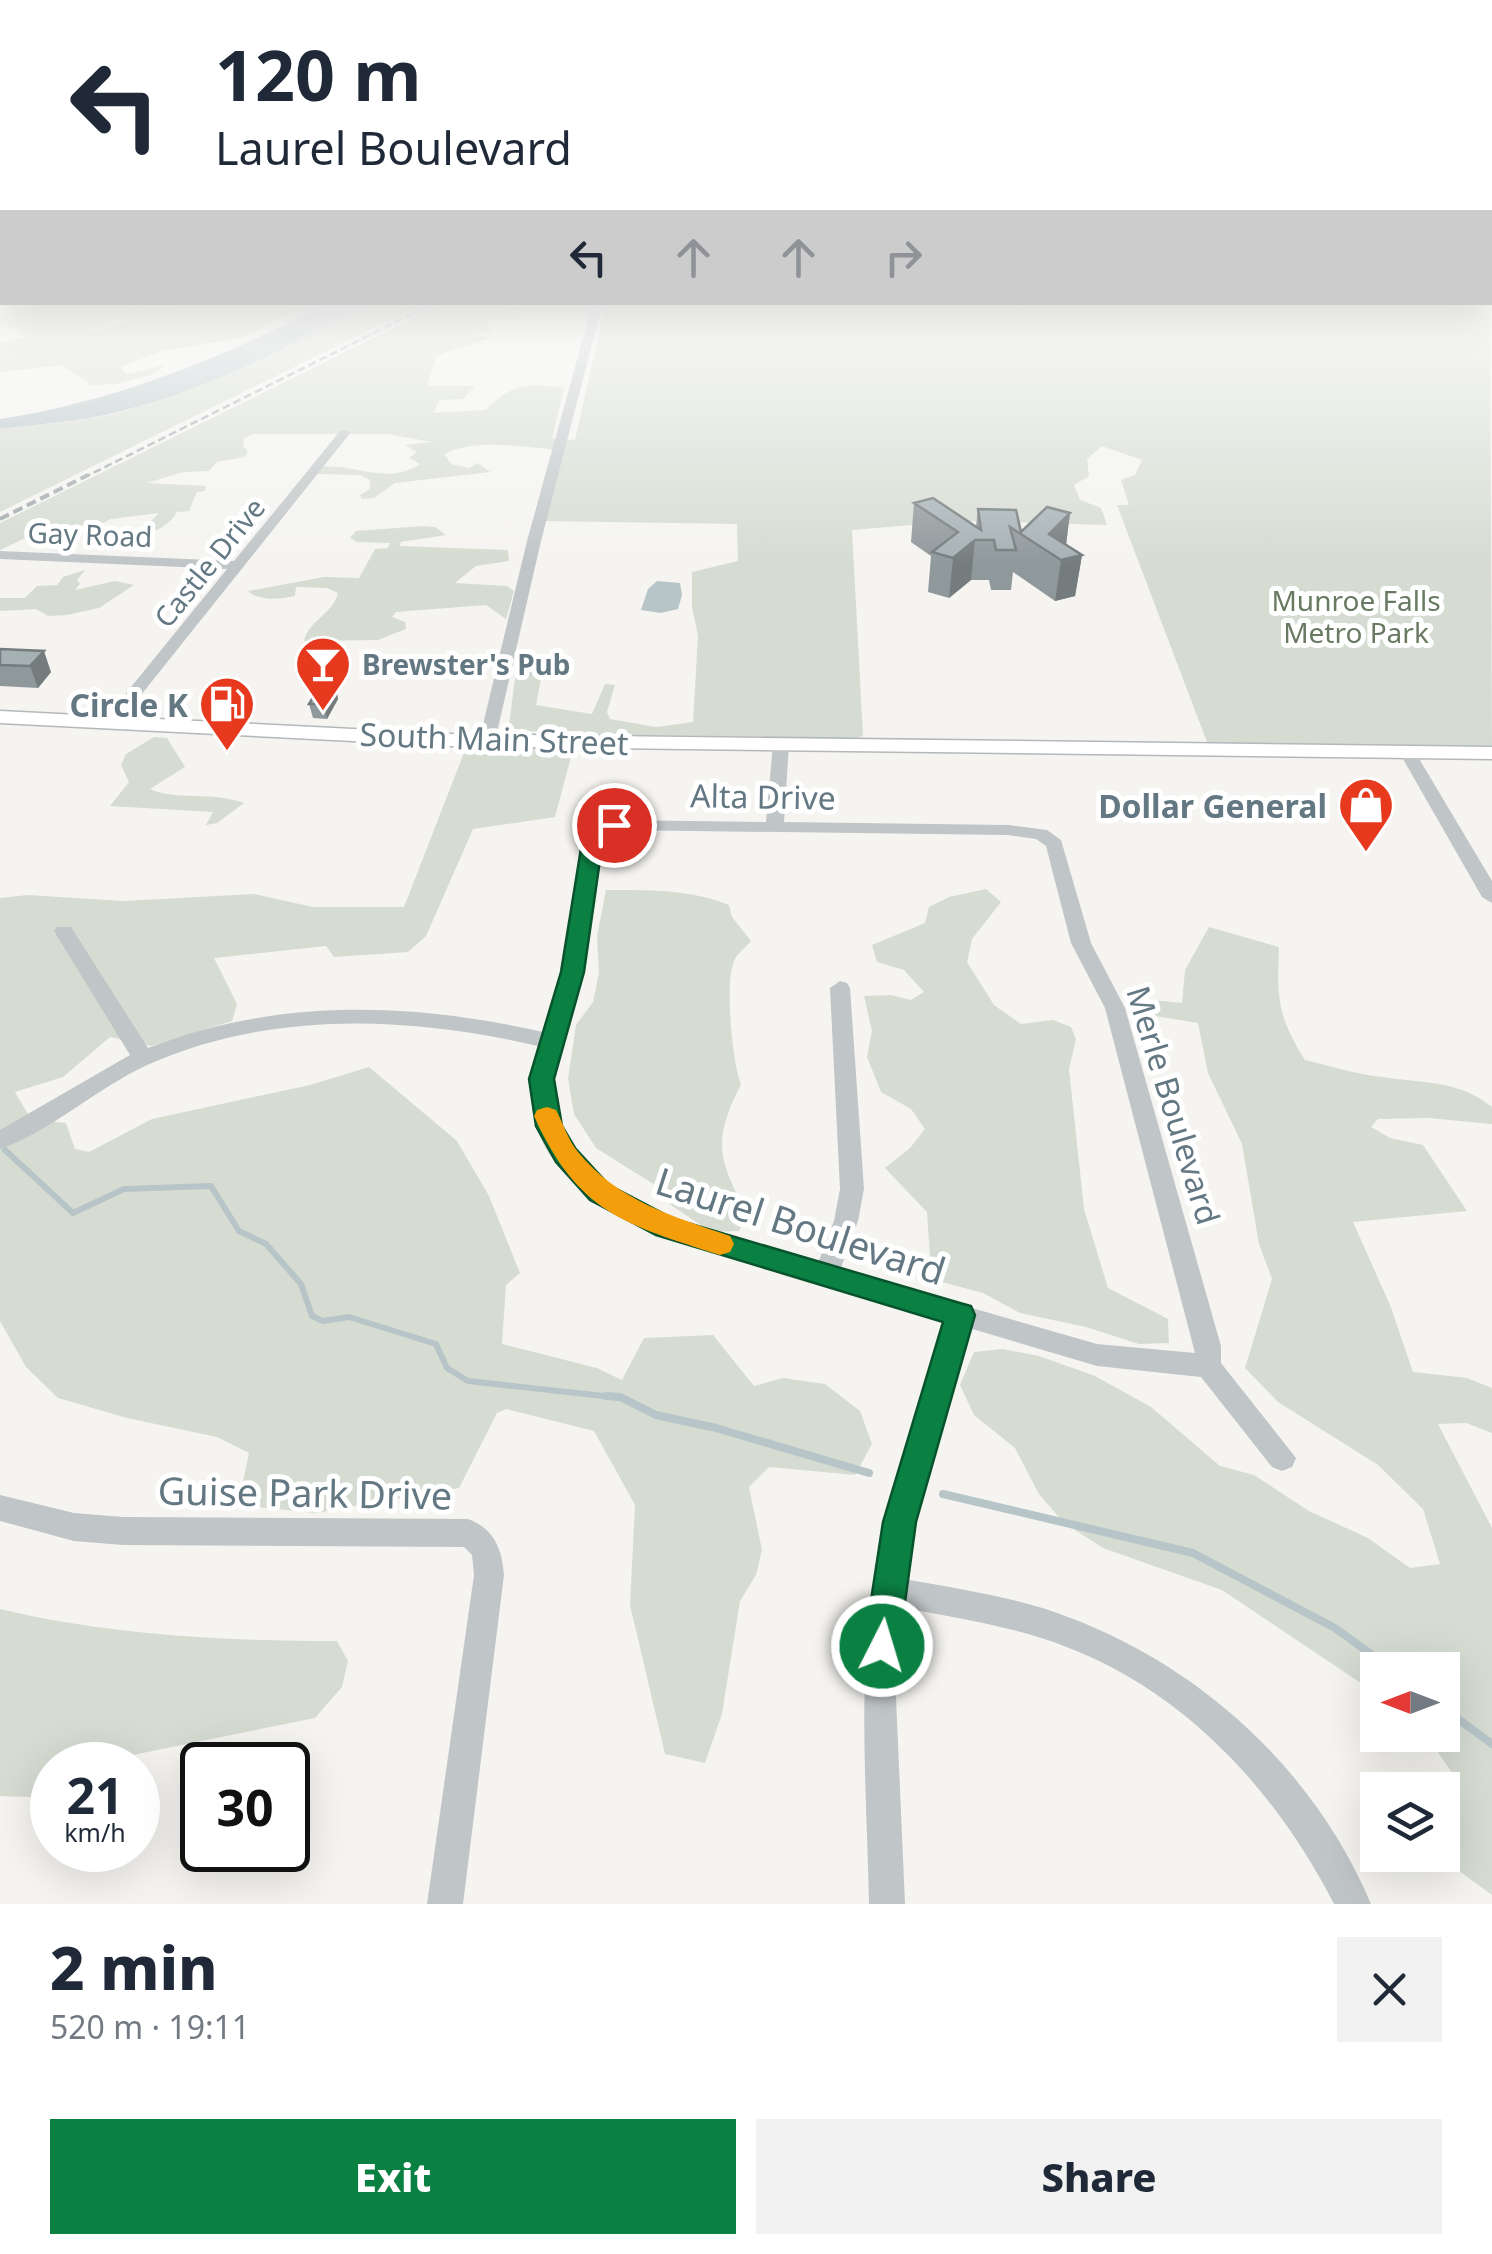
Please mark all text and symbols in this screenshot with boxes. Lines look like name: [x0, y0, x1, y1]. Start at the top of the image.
text: 120 m: [215, 26, 422, 122]
icon: left: [50, 40, 180, 170]
text: Laurel Boulevard: [215, 117, 572, 178]
icon: left: [561, 230, 616, 285]
icon: ahead: [666, 230, 721, 285]
icon: ahead: [771, 230, 826, 285]
icon: right: [876, 230, 931, 285]
street label: Castle Drive: [145, 489, 273, 635]
street label: Gay Road: [27, 513, 153, 555]
park label: Munroe Falls Metro Park: [1271, 581, 1441, 651]
bar icon: Brewster's Pub: [293, 634, 353, 713]
place label: Brewster's Pub: [362, 645, 571, 683]
fuel station icon: Circle K: [197, 674, 257, 753]
place label: Circle K: [70, 683, 189, 726]
street label: South Main Street: [359, 712, 629, 764]
street label: Alta Drive: [690, 773, 836, 819]
shop icon: Dollar General: [1336, 775, 1396, 854]
pin: [572, 783, 657, 868]
place label: Dollar General: [1098, 784, 1327, 827]
icon: arrive: [587, 798, 642, 853]
street label: Merle Boulevard: [1117, 981, 1231, 1229]
street label: Laurel Boulevard: [650, 1154, 952, 1296]
street label: Guise Park Drive: [157, 1463, 453, 1521]
position arrow: [830, 1594, 934, 1698]
north arrow: [1360, 1652, 1460, 1752]
map controls: [1360, 1652, 1460, 1872]
speed limit sign: 30: [180, 1742, 310, 1872]
text: 21: [66, 1761, 124, 1829]
button: layers: [1360, 1772, 1460, 1872]
text: km/h: [64, 1815, 126, 1849]
text: 2 min: [50, 1926, 218, 2008]
button: close: [1337, 1937, 1442, 2042]
text: 520 m · 19:11: [50, 2005, 250, 2048]
button: Exit: [50, 2119, 736, 2234]
button: Share: [756, 2119, 1442, 2234]

